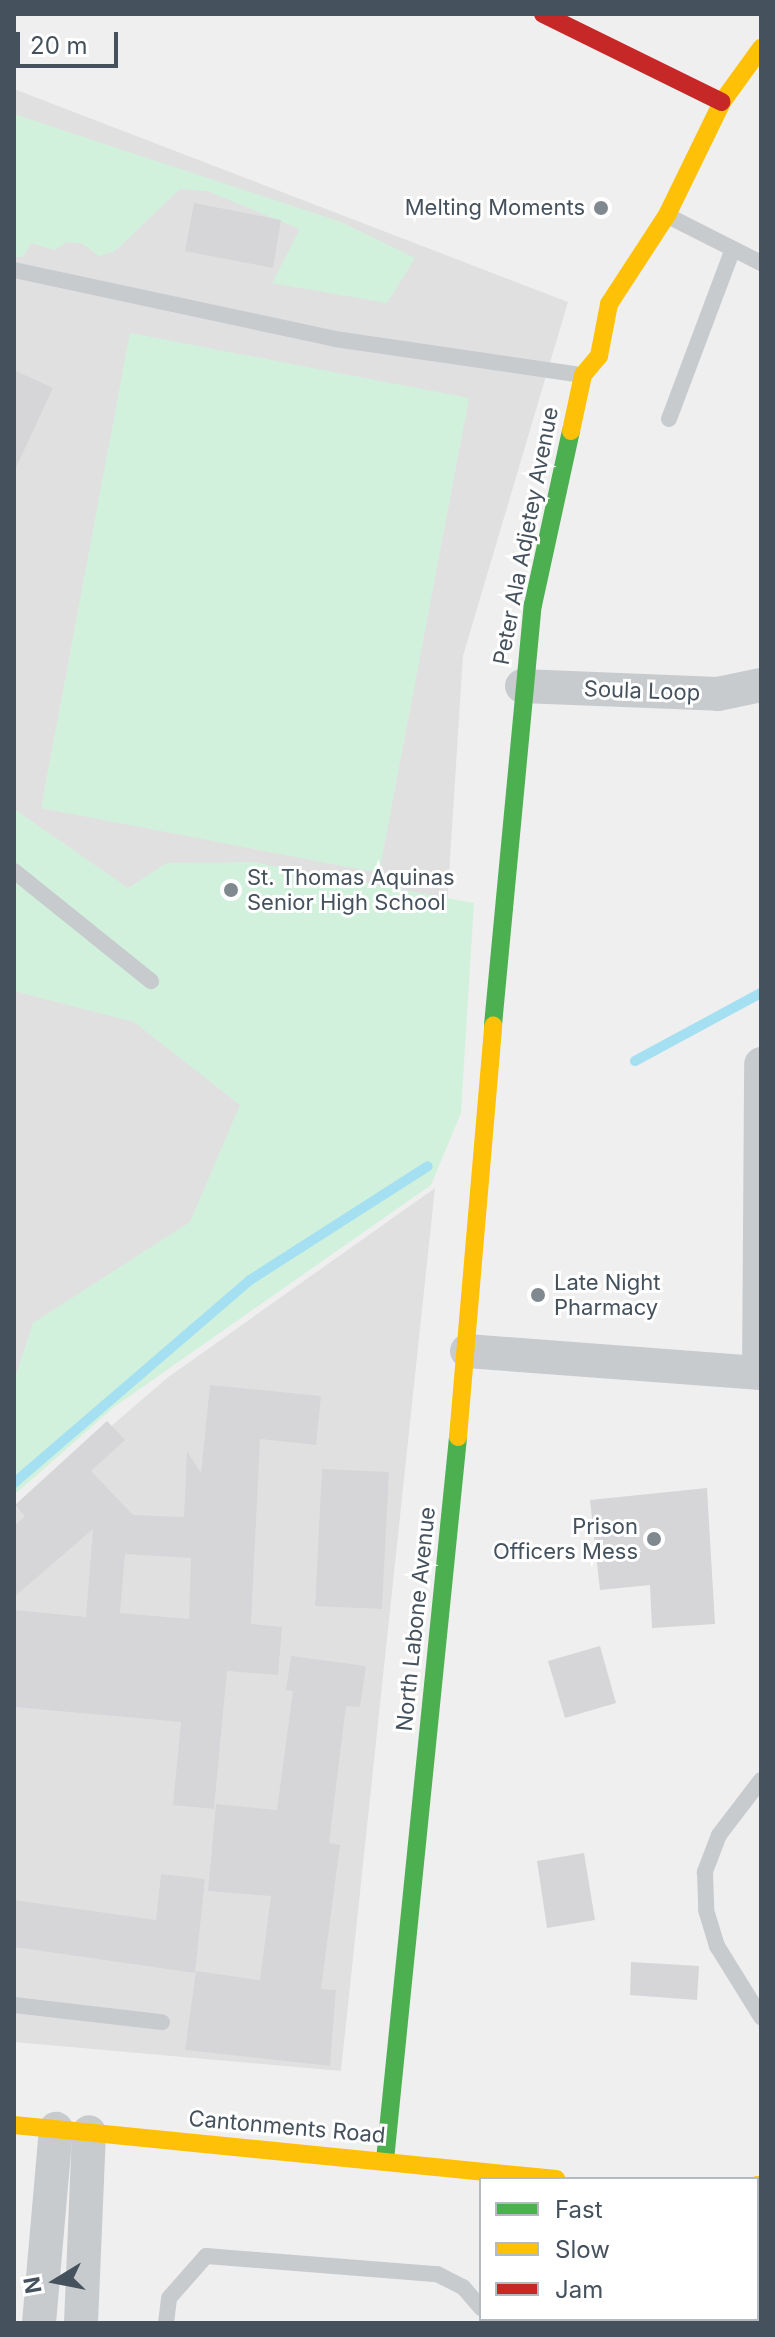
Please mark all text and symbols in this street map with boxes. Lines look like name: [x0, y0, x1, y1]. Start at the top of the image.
scale bar: [20, 16, 122, 66]
text: 20 m: [30, 31, 88, 60]
place label: Melting Moments: [405, 195, 585, 221]
marker: Melting Moments: [592, 199, 610, 217]
street label: Peter Ala Adjetey Avenue: [488, 405, 564, 667]
street label: Soula Loop: [583, 676, 701, 706]
place label: St. Thomas Aquinas Senior High School: [247, 864, 455, 916]
marker: St. Thomas Aquinas Senior High School: [222, 881, 240, 899]
place label: Late Night Pharmacy: [554, 1269, 660, 1320]
marker: Late Night Pharmacy: [529, 1286, 547, 1304]
street label: North Labone Avenue: [391, 1505, 441, 1733]
place label: Prison Officers Mess: [493, 1513, 638, 1564]
marker: Prison Officers Mess: [645, 1530, 663, 1548]
street label: Cantonments Road: [187, 2105, 387, 2149]
legend: [479, 2177, 759, 2321]
text: Fast: [555, 2195, 603, 2224]
text: Slow: [555, 2235, 610, 2264]
north arrow: [16, 2241, 96, 2321]
text: N: [18, 2275, 47, 2296]
text: Jam: [555, 2275, 603, 2304]

